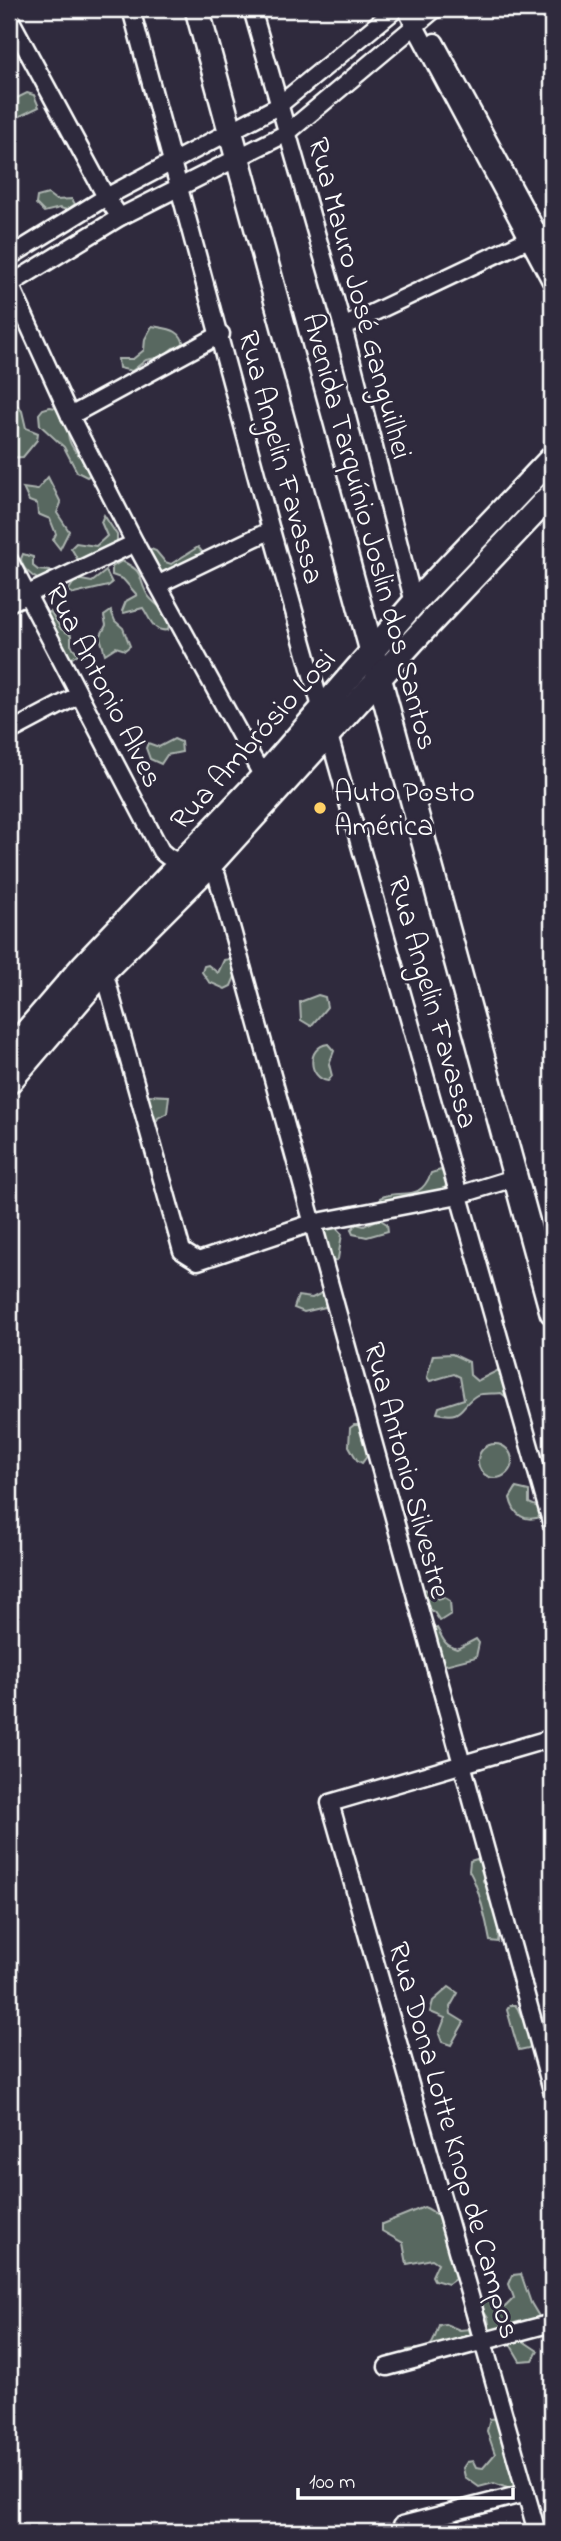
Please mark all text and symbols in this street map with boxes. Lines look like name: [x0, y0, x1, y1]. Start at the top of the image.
street label: Rua Mauro José Ganguilhei: [294, 133, 422, 465]
street label: Avenida Tarquínio Joslin dos Santos: [289, 308, 448, 755]
street label: Rua Angelin Favassa: [224, 326, 334, 589]
street label: Rua Antonio Alves: [32, 576, 173, 796]
street label: Rua Ambrósio Losi: [161, 640, 348, 842]
place label: Auto Posto América: [334, 772, 475, 850]
marker: Auto Posto América: [312, 800, 328, 816]
street label: Rua Angelin Favassa: [374, 872, 488, 1134]
street label: Rua Antonio Silvestre: [350, 1338, 461, 1604]
street label: Rua Dona Lotte Knop de Campos: [374, 1937, 530, 2344]
scale bar: [298, 2457, 514, 2501]
text: 100 m: [309, 2468, 355, 2498]

